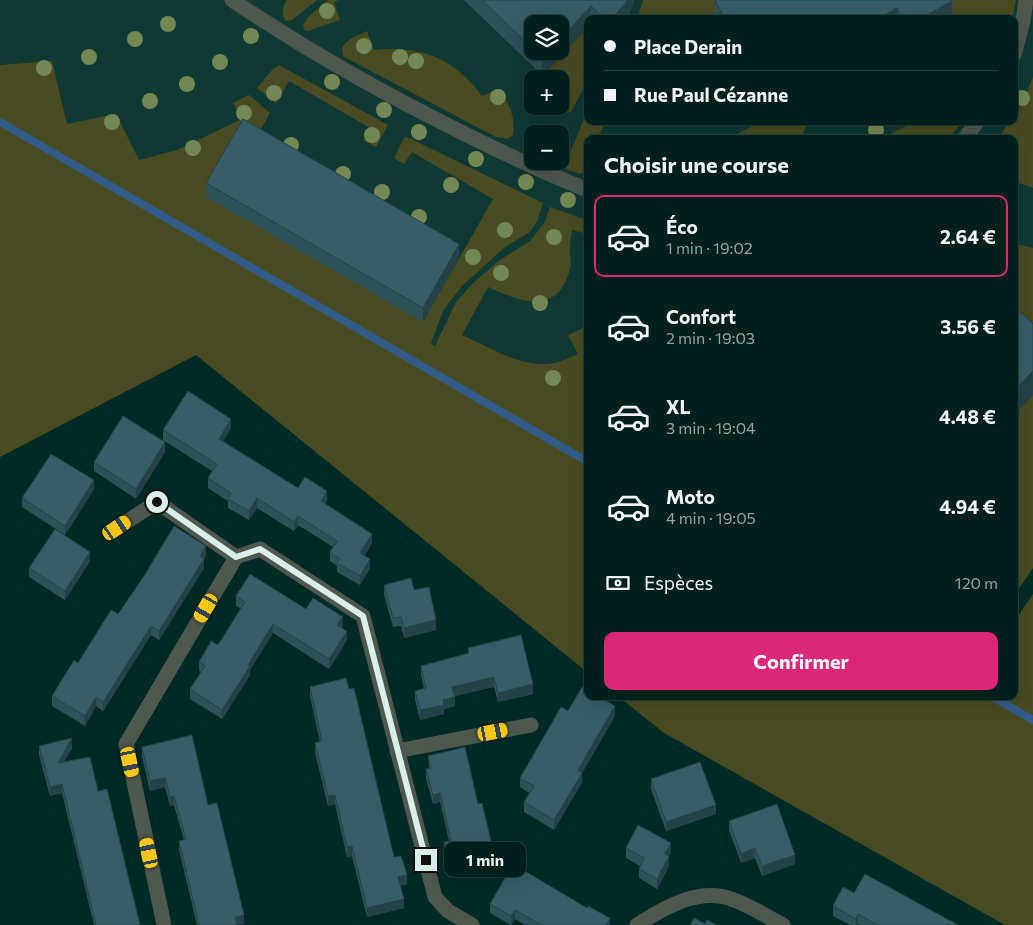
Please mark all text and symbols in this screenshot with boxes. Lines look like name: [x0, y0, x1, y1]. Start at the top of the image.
map controls: [524, 15, 569, 170]
button: layers: [524, 15, 569, 60]
text: Place Derain: [634, 35, 742, 58]
button: +: [524, 70, 569, 115]
text: Rue Paul Cézanne: [634, 83, 788, 106]
button: −: [524, 125, 569, 170]
text: Choisir une course: [604, 151, 789, 178]
icon: car: [606, 214, 651, 259]
text: Éco: [666, 215, 698, 238]
text: 2.64 €: [940, 225, 996, 248]
text: 1 min · 19:02: [666, 238, 753, 257]
icon: car: [606, 304, 651, 349]
text: Confort: [666, 305, 736, 328]
text: 3.56 €: [940, 315, 996, 338]
text: 2 min · 19:03: [666, 328, 755, 347]
icon: car: [606, 394, 651, 439]
text: XL: [666, 395, 691, 418]
text: 4.48 €: [939, 405, 996, 428]
text: 3 min · 19:04: [666, 418, 756, 437]
icon: car: [606, 484, 651, 529]
text: Moto: [666, 485, 715, 508]
route start: [146, 491, 168, 513]
text: 4.94 €: [939, 495, 996, 518]
text: 4 min · 19:05: [666, 508, 756, 527]
car: [100, 513, 133, 543]
icon: cash: [604, 569, 632, 597]
text: Espèces: [644, 571, 713, 594]
text: 120 m: [955, 573, 998, 592]
car: [192, 591, 219, 625]
button: Confirmer: [604, 632, 998, 690]
car: [476, 722, 509, 742]
car: [119, 746, 140, 778]
car: [138, 837, 159, 869]
callout: 1 min: [444, 842, 526, 878]
route end: [415, 849, 437, 871]
text: 1 min: [466, 850, 504, 869]

